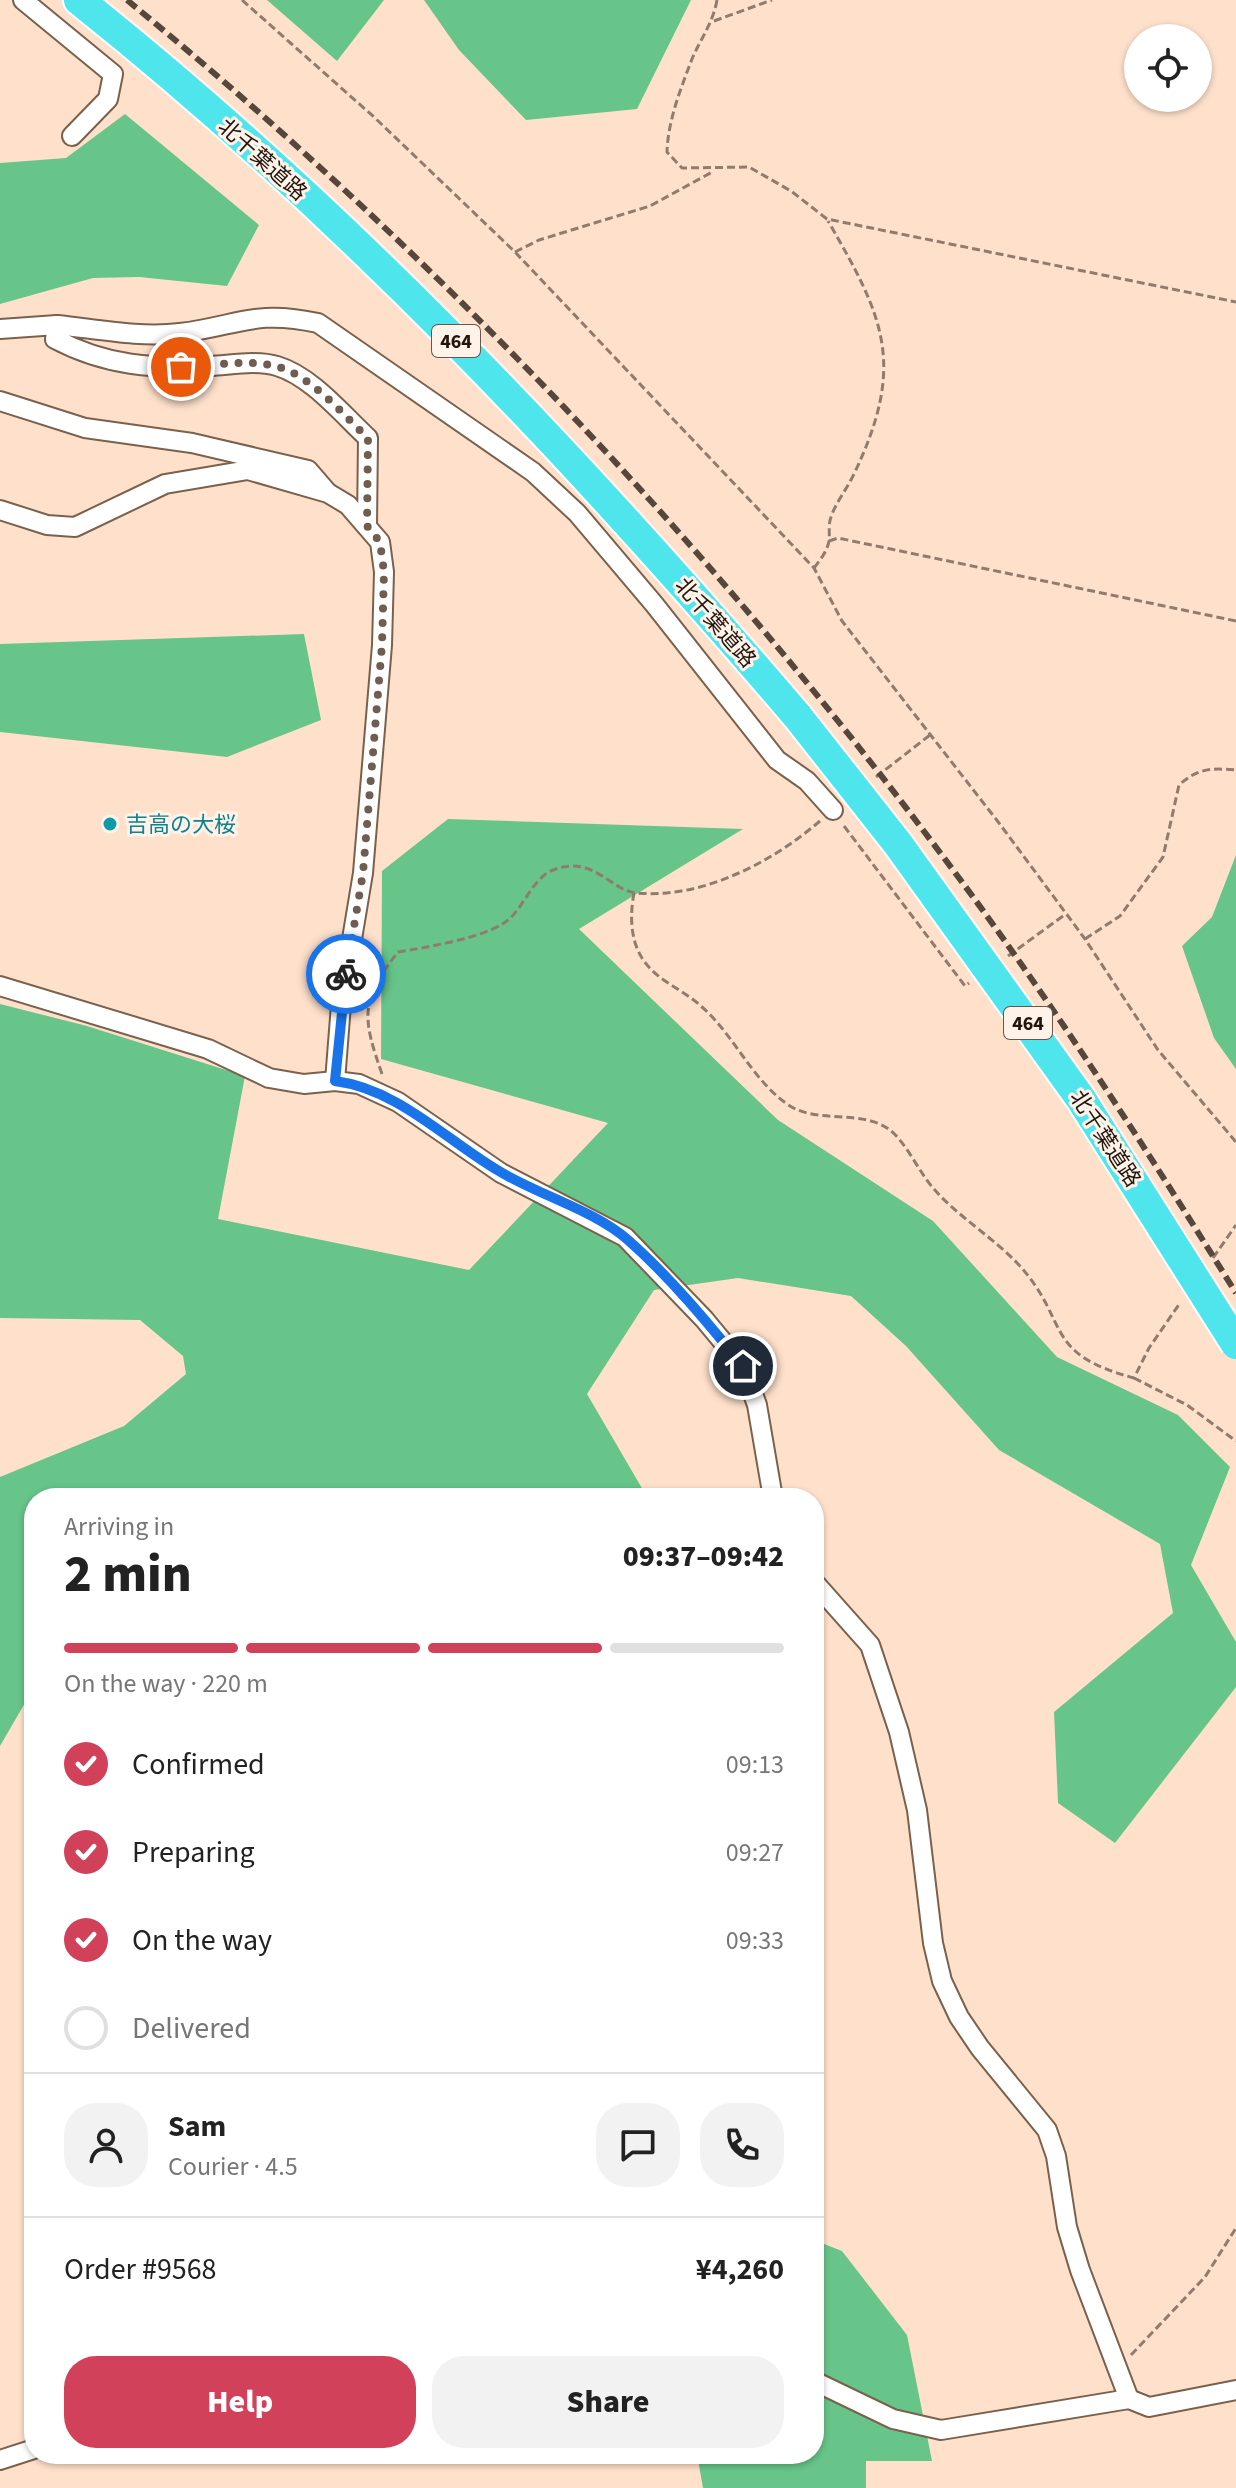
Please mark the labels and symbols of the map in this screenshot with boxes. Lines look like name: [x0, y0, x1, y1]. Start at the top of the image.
street label: 北千葉道路: [211, 111, 314, 208]
road number: 464: [432, 325, 480, 357]
pin: [147, 333, 215, 401]
street label: 北千葉道路: [667, 571, 763, 675]
place label: 吉高の大桜: [126, 809, 236, 841]
marker: 吉高の大桜: [101, 815, 119, 833]
courier: [306, 934, 386, 1014]
road number: 464: [1004, 1007, 1052, 1039]
street label: 北千葉道路: [1062, 1084, 1149, 1193]
pin: [709, 1332, 777, 1400]

